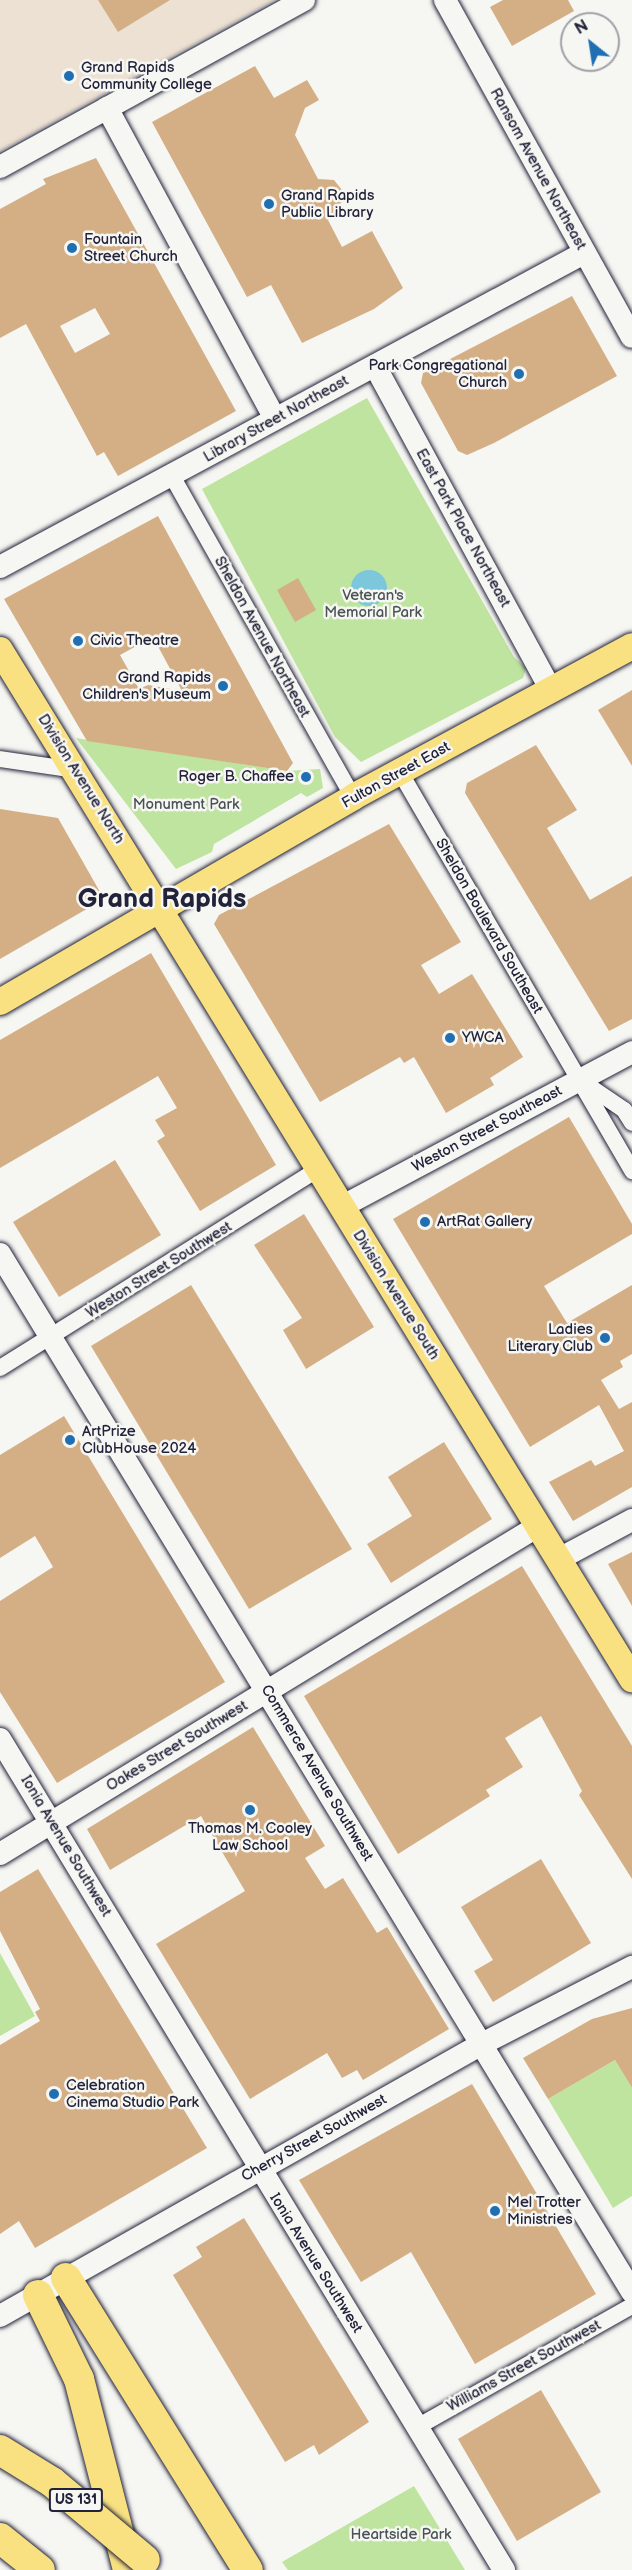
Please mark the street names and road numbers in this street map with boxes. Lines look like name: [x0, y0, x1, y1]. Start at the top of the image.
street label: Ransom Avenue Northeast: [486, 85, 590, 253]
street label: Library Street Northeast: [200, 371, 352, 467]
street label: East Park Place Northeast: [412, 446, 514, 610]
street label: Sheldon Avenue Northeast: [210, 553, 314, 721]
street label: Division Avenue North: [34, 711, 128, 847]
street label: Fulton Street East: [339, 738, 453, 812]
street label: Sheldon Boulevard Southeast: [431, 835, 547, 1017]
street label: Weston Street Southeast: [409, 1082, 565, 1176]
street label: Weston Street Southwest: [83, 1218, 235, 1322]
street label: Division Avenue South: [349, 1227, 443, 1363]
street label: Commerce Avenue Southwest: [257, 1681, 377, 1865]
street label: Oakes Street Southwest: [103, 1697, 251, 1795]
street label: Ionia Avenue Southwest: [17, 1772, 115, 1920]
street label: Cherry Street Southwest: [237, 2090, 391, 2186]
street label: Ionia Avenue Southwest: [266, 2190, 366, 2336]
street label: Williams Street Southwest: [444, 2316, 604, 2416]
road number: US 131: [48, 2489, 104, 2511]

